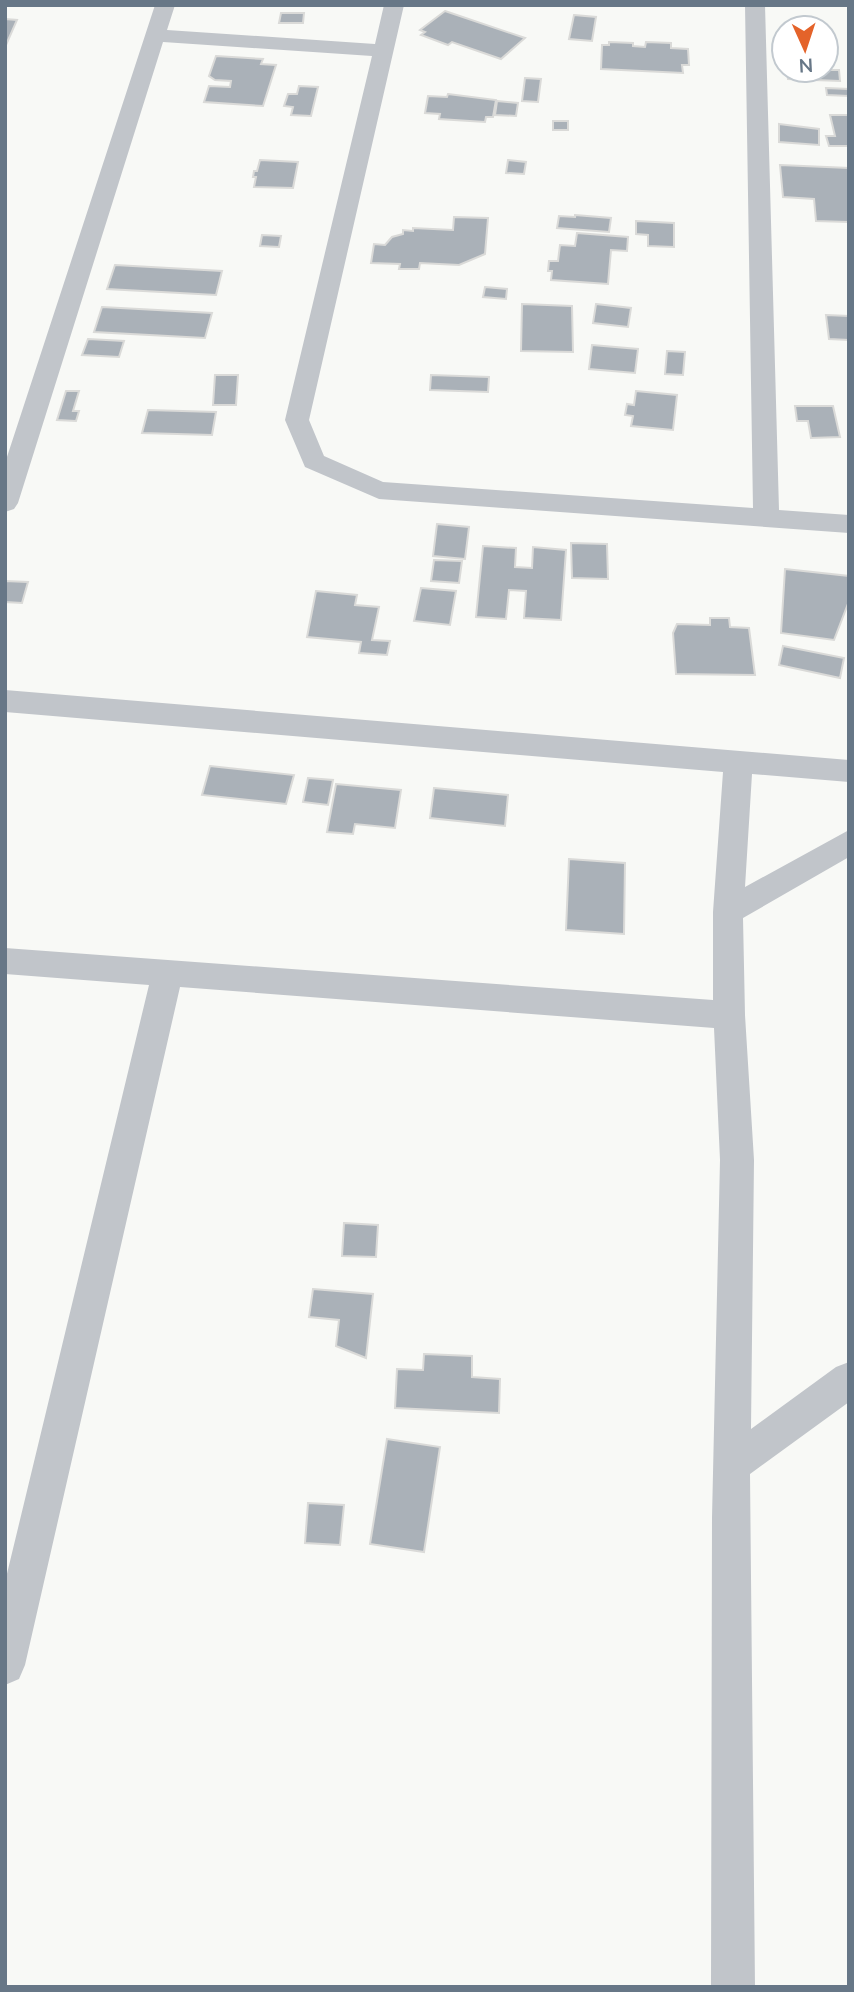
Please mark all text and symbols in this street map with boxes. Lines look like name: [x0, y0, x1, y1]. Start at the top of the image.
north arrow: [770, 14, 840, 84]
text: N: [798, 54, 814, 78]

